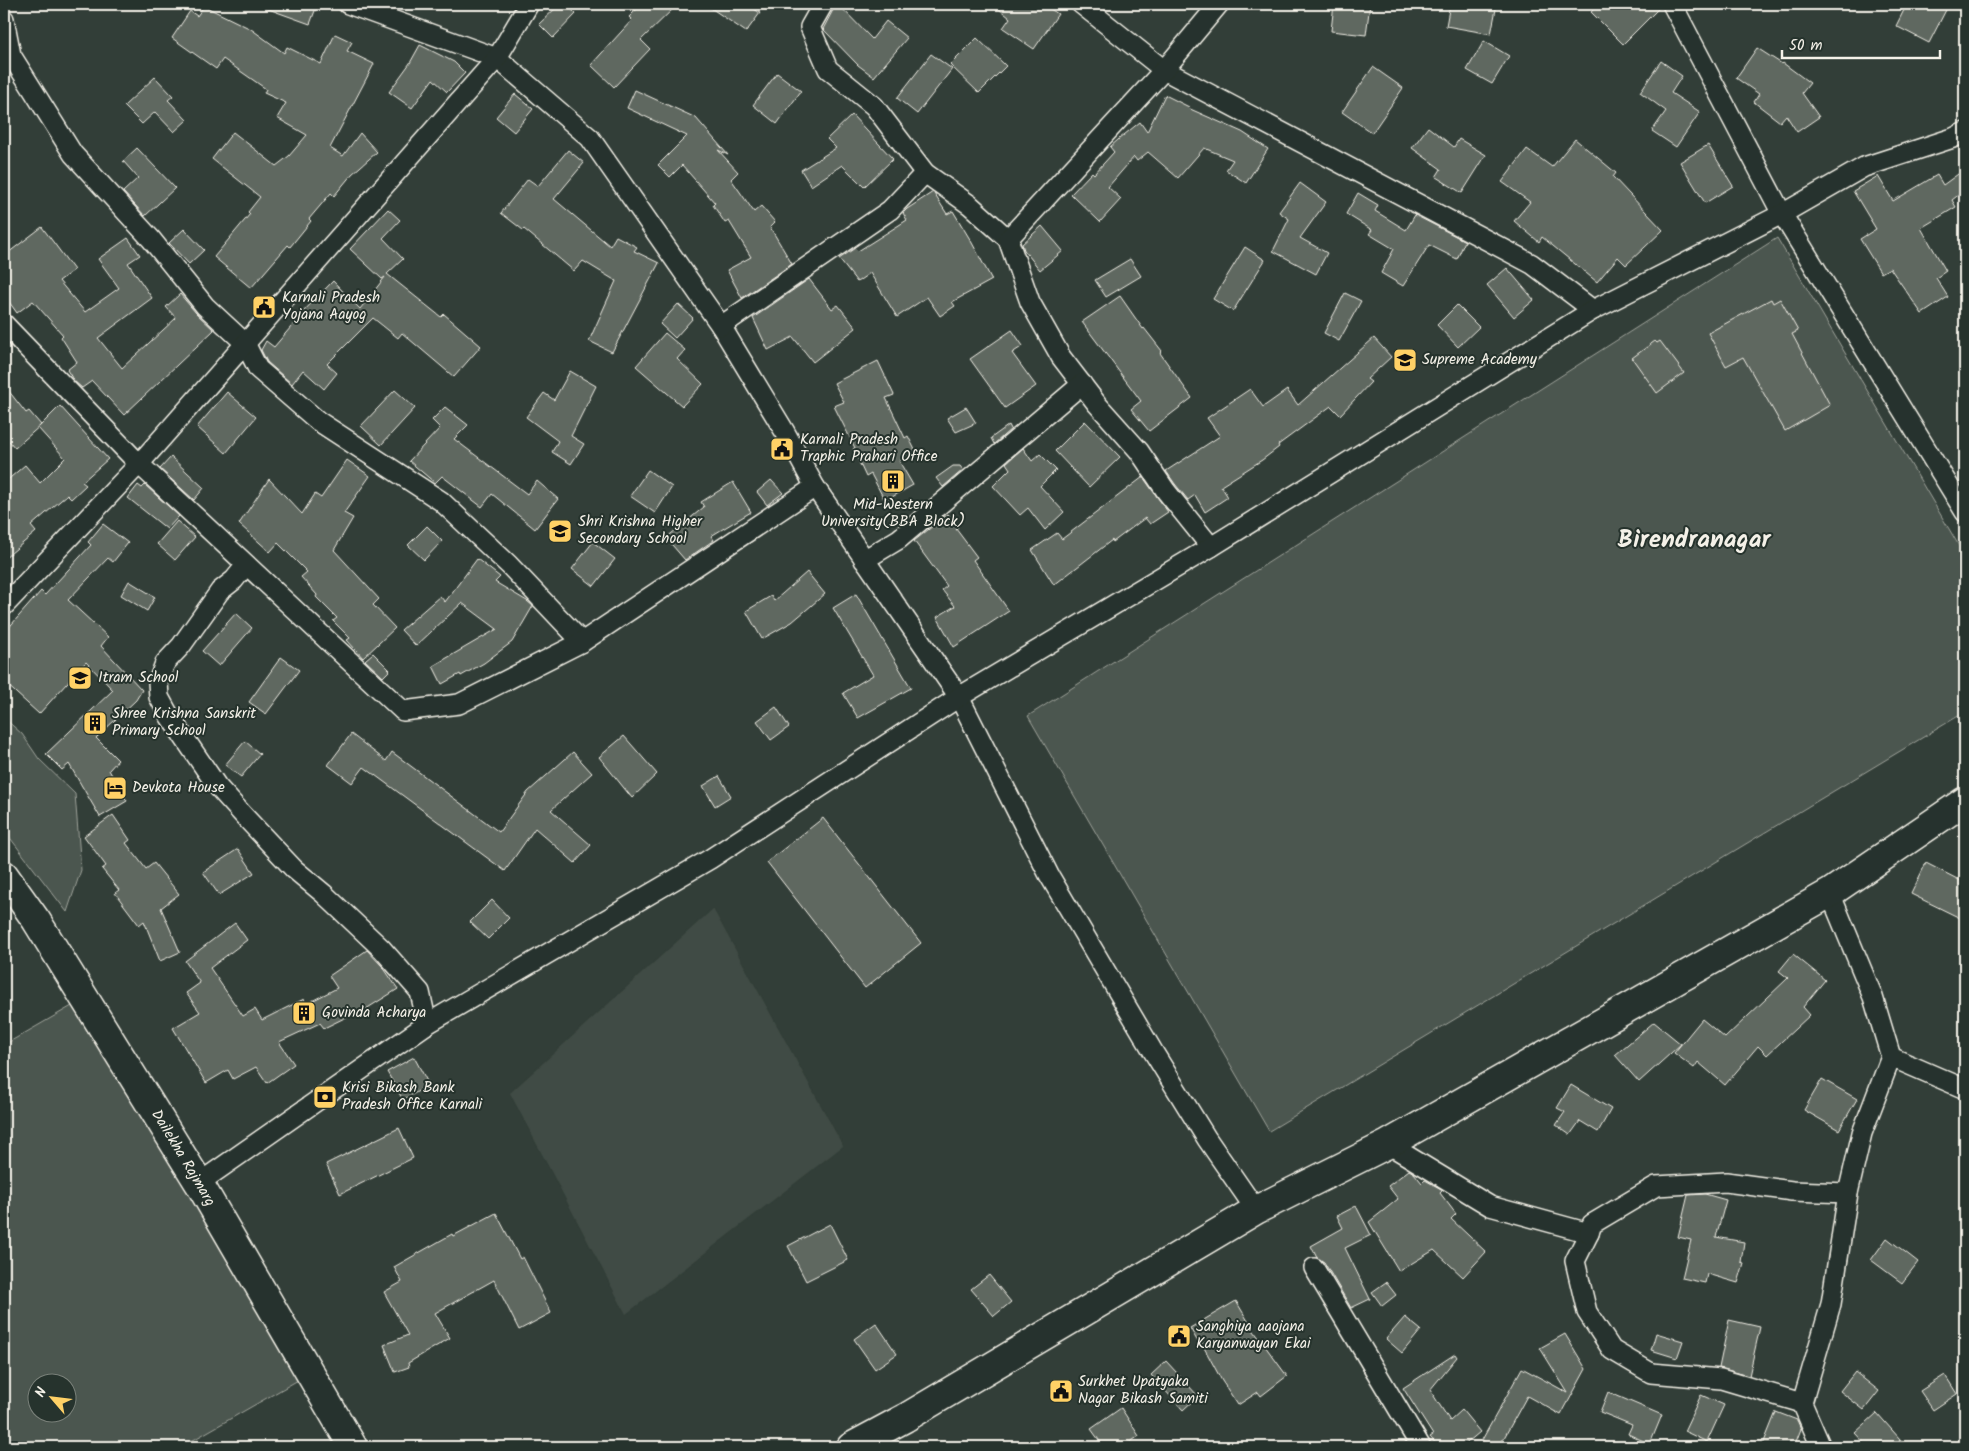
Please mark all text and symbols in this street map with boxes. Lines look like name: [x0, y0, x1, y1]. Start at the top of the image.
scale bar: [1782, 28, 1939, 60]
text: 50 m: [1789, 34, 1823, 58]
place label: Karnali Pradesh Yojana Aayog: [282, 286, 380, 327]
public building icon: Karnali Pradesh Yojana Aayog: [251, 294, 277, 320]
school or university icon: Supreme Academy: [1392, 347, 1418, 373]
place label: Supreme Academy: [1422, 348, 1538, 372]
place label: Karnali Pradesh Traphic Prahari Office: [800, 428, 938, 469]
public building icon: Karnali Pradesh Traphic Prahari Office: [769, 436, 795, 462]
building icon: Mid-Western University(BBA Block): [880, 468, 906, 494]
place label: Mid-Western University(BBA Block): [821, 493, 965, 534]
place label: Shri Krishna Higher Secondary School: [578, 510, 703, 551]
school or university icon: Shri Krishna Higher Secondary School: [547, 518, 573, 544]
district label: Birendranagar: [1618, 520, 1771, 560]
school or university icon: Itram School: [67, 665, 93, 691]
place label: Itram School: [98, 666, 179, 690]
place label: Shree Krishna Sanskrit Primary School: [112, 702, 256, 743]
building icon: Shree Krishna Sanskrit Primary School: [82, 710, 108, 736]
hotel icon: Devkota House: [102, 775, 128, 801]
place label: Devkota House: [132, 776, 225, 800]
building icon: Govinda Acharya: [291, 1000, 317, 1026]
place label: Govinda Acharya: [322, 1001, 426, 1025]
place label: Krisi Bikash Bank Pradesh Office Karnali: [342, 1076, 484, 1117]
bank icon: Krisi Bikash Bank Pradesh Office Karnali: [312, 1084, 338, 1110]
street label: Dailekha Rajmarg: [145, 1105, 221, 1211]
place label: Sanghiya aaojana Karyanwayan Ekai: [1196, 1315, 1312, 1356]
public building icon: Sanghiya aaojana Karyanwayan Ekai: [1166, 1323, 1192, 1349]
place label: Surkhet Upatyaka Nagar Bikash Samiti: [1078, 1370, 1209, 1411]
north arrow: [28, 1374, 78, 1424]
public building icon: Surkhet Upatyaka Nagar Bikash Samiti: [1048, 1378, 1074, 1404]
text: N: [30, 1383, 53, 1401]

